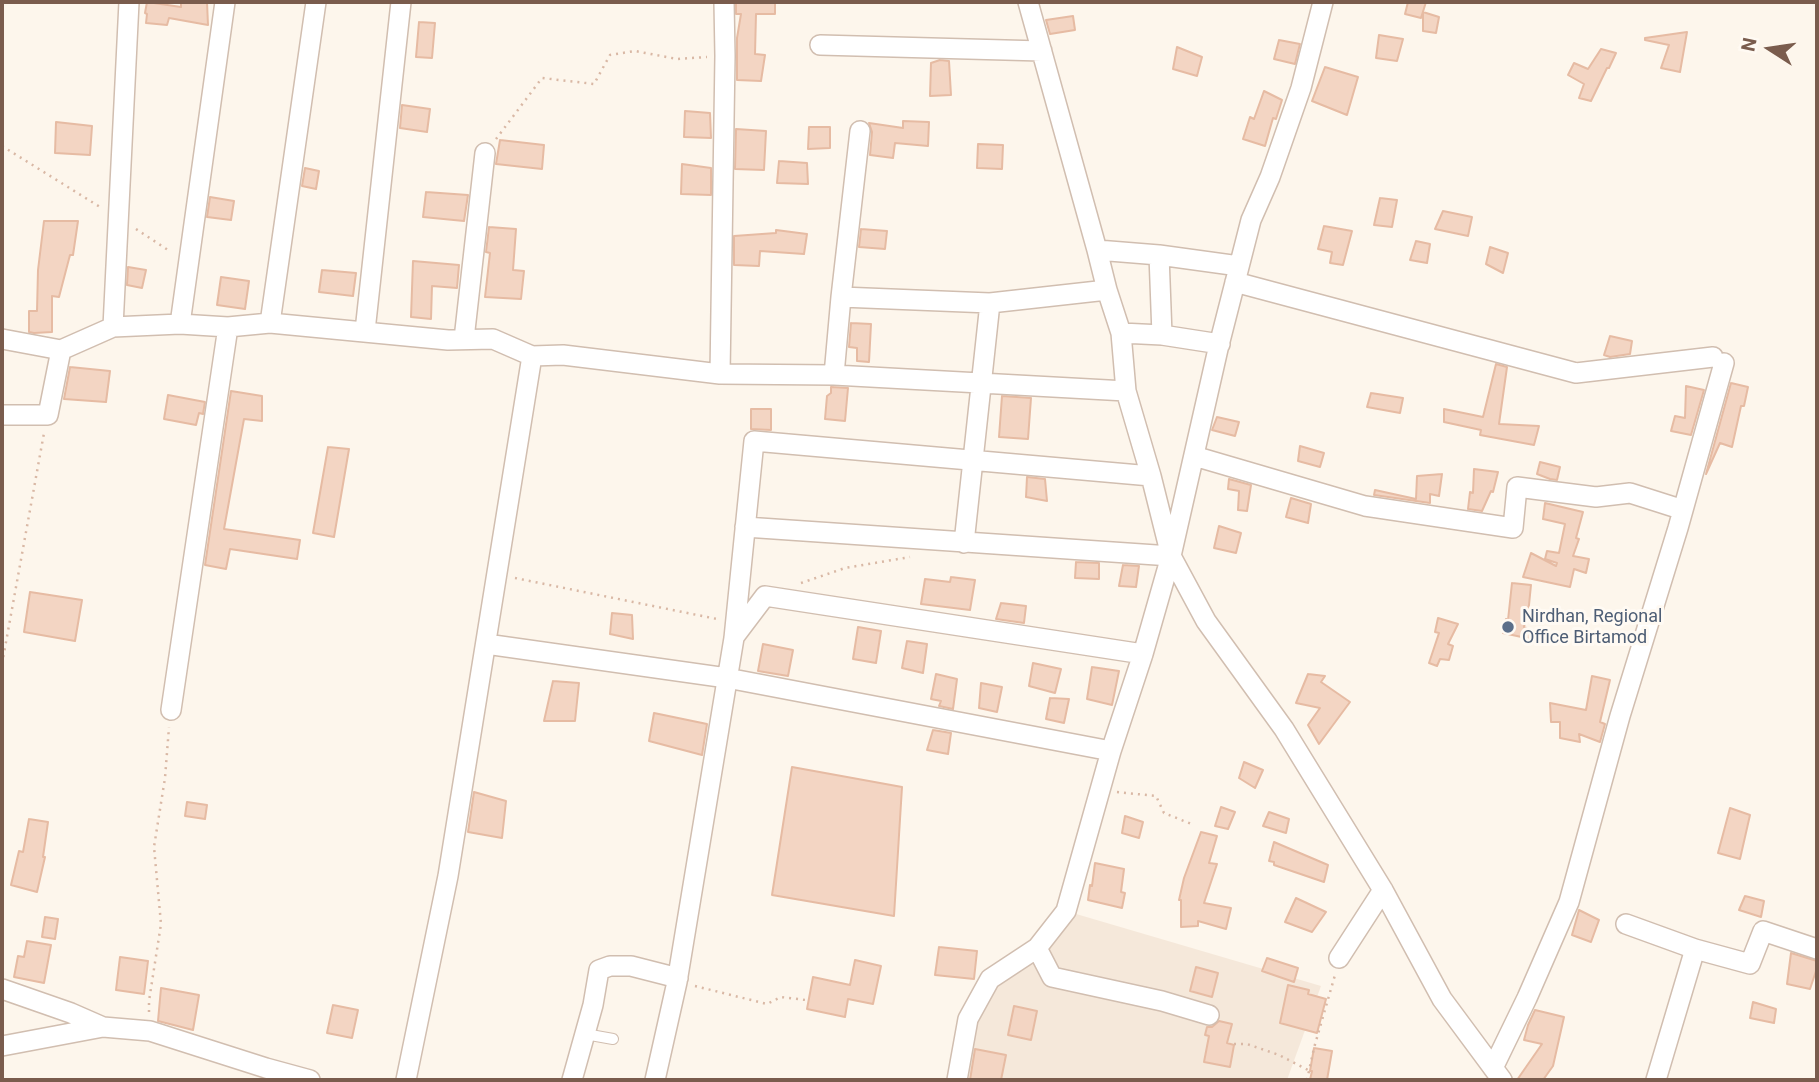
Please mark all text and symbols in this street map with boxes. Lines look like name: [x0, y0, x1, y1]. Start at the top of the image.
north arrow: [1735, 14, 1805, 84]
text: N: [1736, 36, 1762, 53]
place label: Nirdhan, Regional Office Birtamod: [1522, 606, 1662, 648]
marker: Nirdhan, Regional Office Birtamod: [1500, 619, 1516, 635]

